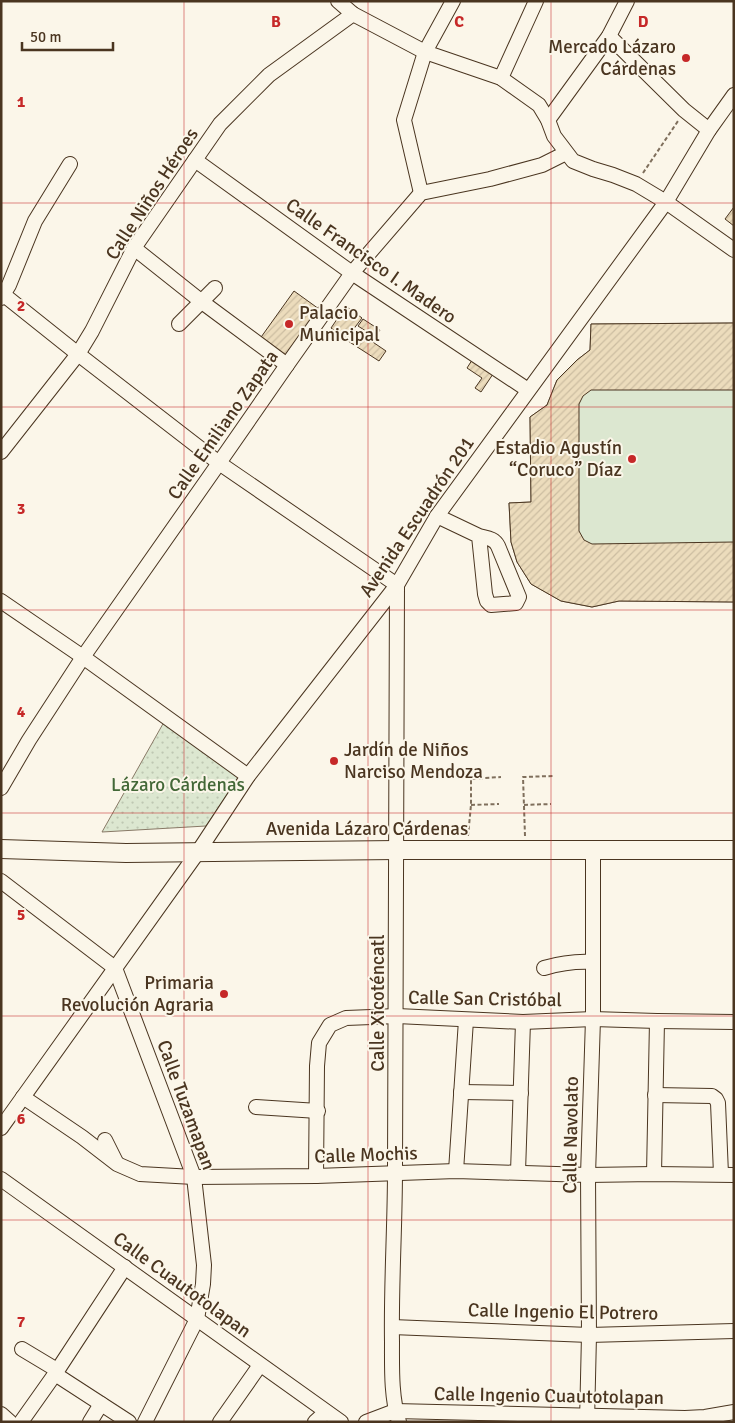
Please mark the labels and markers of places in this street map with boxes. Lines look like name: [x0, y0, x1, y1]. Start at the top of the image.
place label: Mercado Lázaro Cárdenas: [548, 35, 676, 81]
marker: Mercado Lázaro Cárdenas: [680, 52, 692, 64]
place label: Palacio Municipal: [299, 301, 380, 347]
marker: Palacio Municipal: [283, 318, 295, 330]
place label: Estadio Agustín “Coruco” Díaz: [495, 436, 622, 482]
marker: Estadio Agustín “Coruco” Díaz: [626, 453, 638, 465]
place label: Jardín de Niños Narciso Mendoza: [344, 738, 483, 784]
marker: Jardín de Niños Narciso Mendoza: [328, 755, 340, 767]
place label: Primaria Revolución Agraria: [61, 971, 214, 1017]
marker: Primaria Revolución Agraria: [218, 988, 230, 1000]

